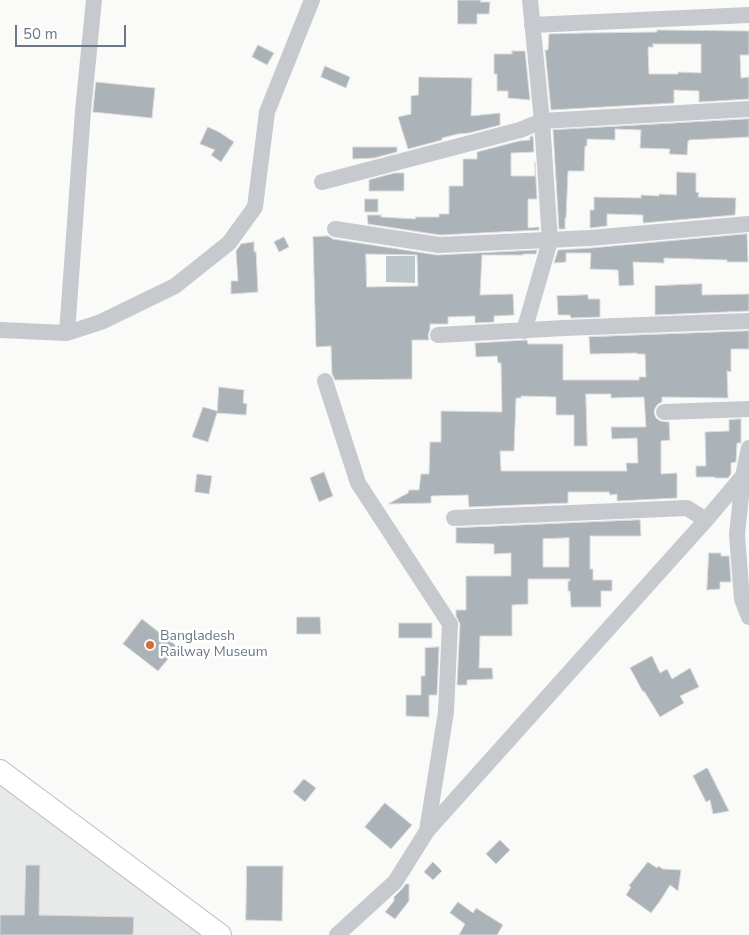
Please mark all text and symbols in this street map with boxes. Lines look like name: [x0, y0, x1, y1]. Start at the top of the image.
scale bar: [18, 15, 129, 47]
text: 50 m: [23, 24, 58, 44]
place label: Bangladesh Railway Museum: [160, 629, 268, 662]
marker: Bangladesh Railway Museum: [144, 639, 156, 651]

